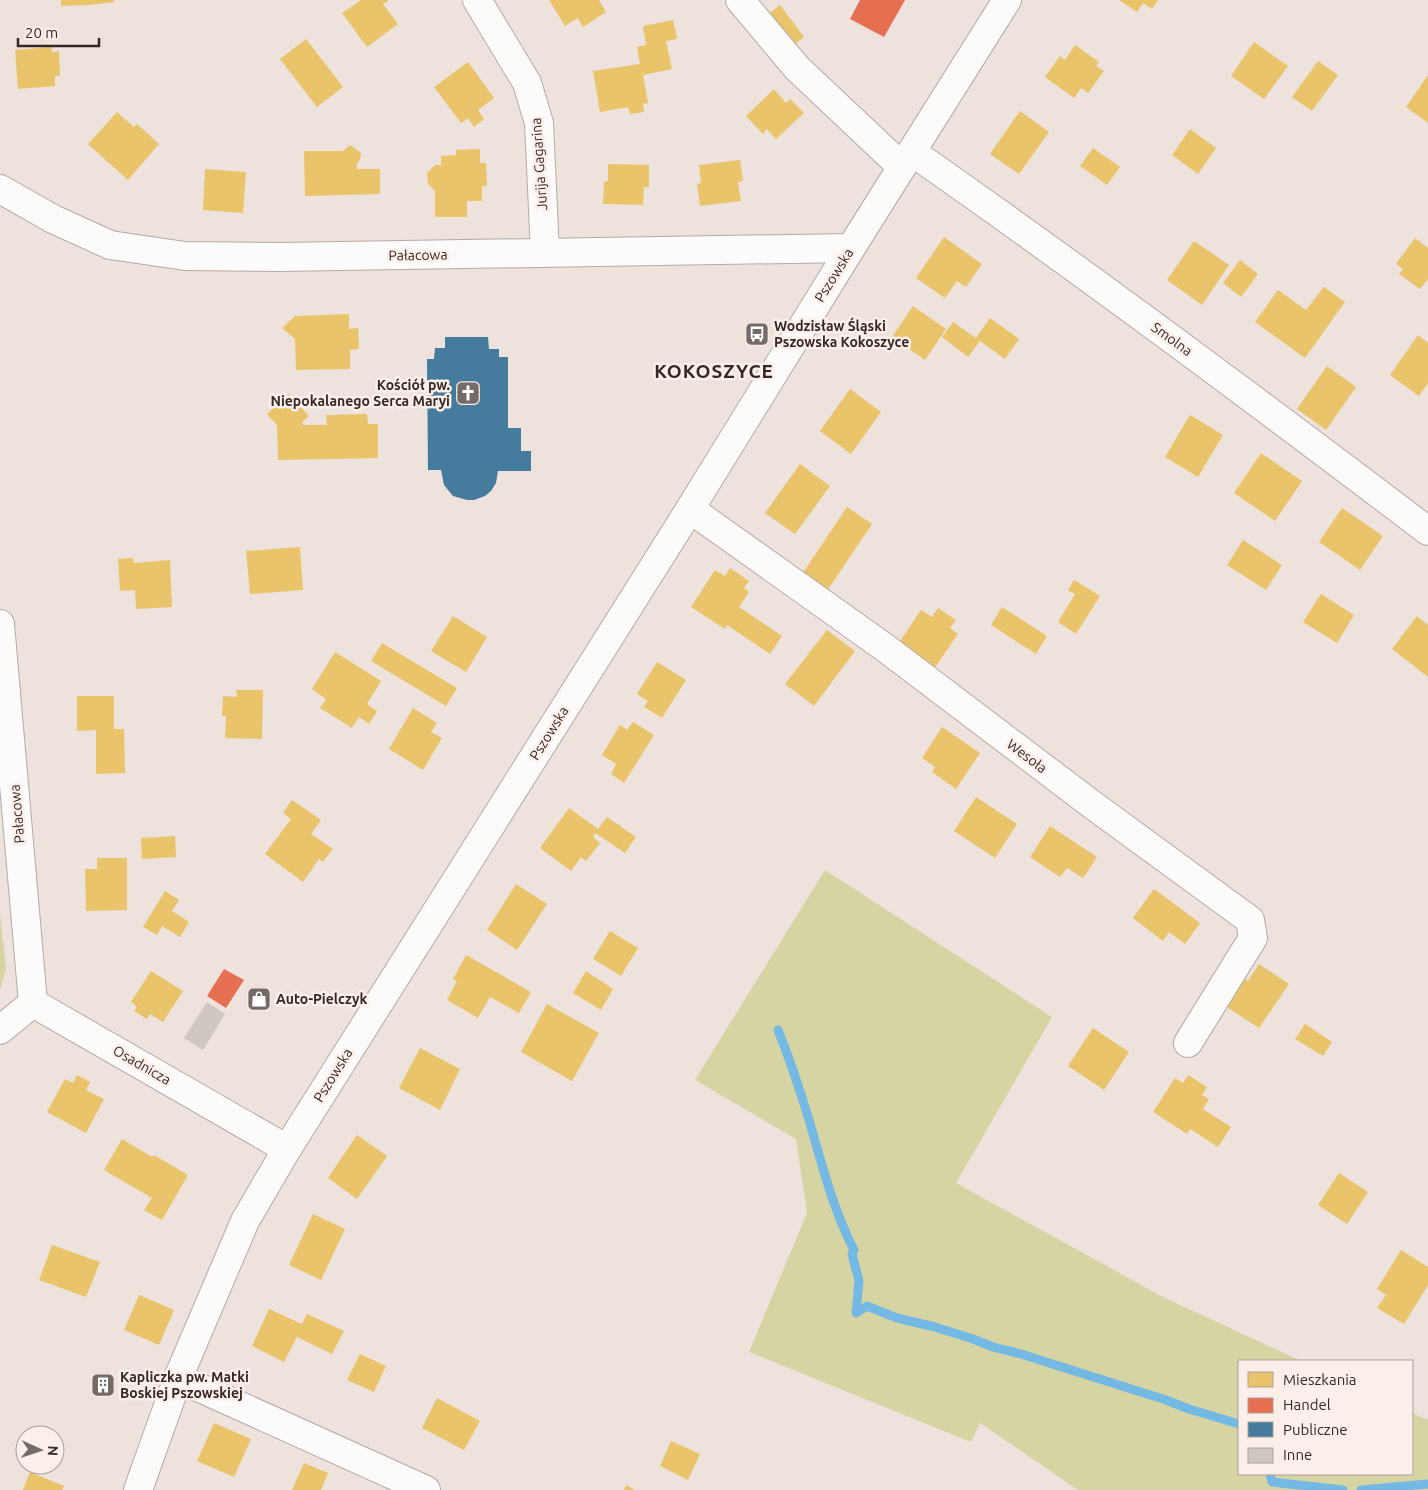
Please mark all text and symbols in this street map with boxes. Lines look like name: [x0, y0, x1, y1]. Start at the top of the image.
scale bar: [18, 15, 99, 47]
text: 20 m: [25, 24, 58, 41]
street label: Jurija Gagarina: [528, 117, 550, 211]
street label: Pszowska: [811, 245, 857, 305]
street label: Pałacowa: [388, 246, 448, 264]
place label: Wodzisław Śląski Pszowska Kokoszyce: [774, 317, 909, 350]
street label: Smolna: [1149, 319, 1195, 359]
bus stop icon: Wodzisław Śląski Pszowska Kokoszyce: [744, 321, 770, 347]
district label: KOKOSZYCE: [654, 360, 774, 382]
place label: Kościół pw. Niepokalanego Serca Maryi: [270, 377, 450, 409]
church icon: Kościół pw. Niepokalanego Serca Maryi: [455, 380, 481, 406]
street label: Pszowska: [526, 703, 572, 763]
street label: Wesoła: [1004, 736, 1050, 776]
street label: Pałacowa: [6, 784, 28, 844]
shop icon: Auto-Pielczyk: [246, 986, 272, 1012]
place label: Auto-Pielczyk: [276, 991, 367, 1007]
street label: Osadnicza: [110, 1042, 174, 1088]
street label: Pszowska: [310, 1045, 356, 1105]
legend: [1238, 1360, 1413, 1475]
place label: Kapliczka pw. Matki Boskiej Pszowskiej: [120, 1369, 249, 1401]
text: Mieszkania: [1283, 1371, 1357, 1388]
building icon: Kapliczka pw. Matki Boskiej Pszowskiej: [90, 1372, 116, 1398]
text: Handel: [1283, 1396, 1331, 1413]
text: Publiczne: [1283, 1421, 1348, 1438]
north arrow: [15, 1425, 65, 1475]
text: N: [45, 1445, 61, 1456]
text: Inne: [1283, 1446, 1312, 1463]

